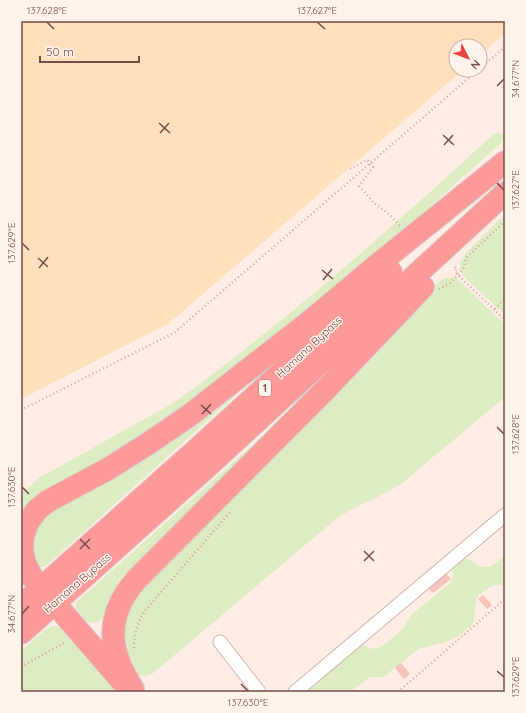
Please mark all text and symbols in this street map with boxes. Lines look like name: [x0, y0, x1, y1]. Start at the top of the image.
text: 137.628°E: [27, 4, 68, 17]
text: 137.627°E: [297, 4, 337, 17]
scale bar: [40, 38, 139, 64]
north arrow: [448, 38, 488, 78]
text: 50 m: [46, 44, 74, 59]
text: N: [468, 57, 483, 72]
text: 34.677°N: [509, 60, 522, 98]
text: 137.627°E: [509, 170, 522, 210]
text: 137.629°E: [5, 222, 18, 263]
street label: Hamana Bypass: [273, 313, 345, 381]
road number: 1: [259, 380, 271, 396]
text: 137.628°E: [509, 413, 522, 454]
text: 137.630°E: [5, 466, 18, 507]
street label: Hamana Bypass: [41, 550, 113, 616]
text: 34.677°N: [5, 595, 18, 633]
text: 137.629°E: [509, 656, 522, 697]
text: 137.630°E: [228, 696, 269, 709]

